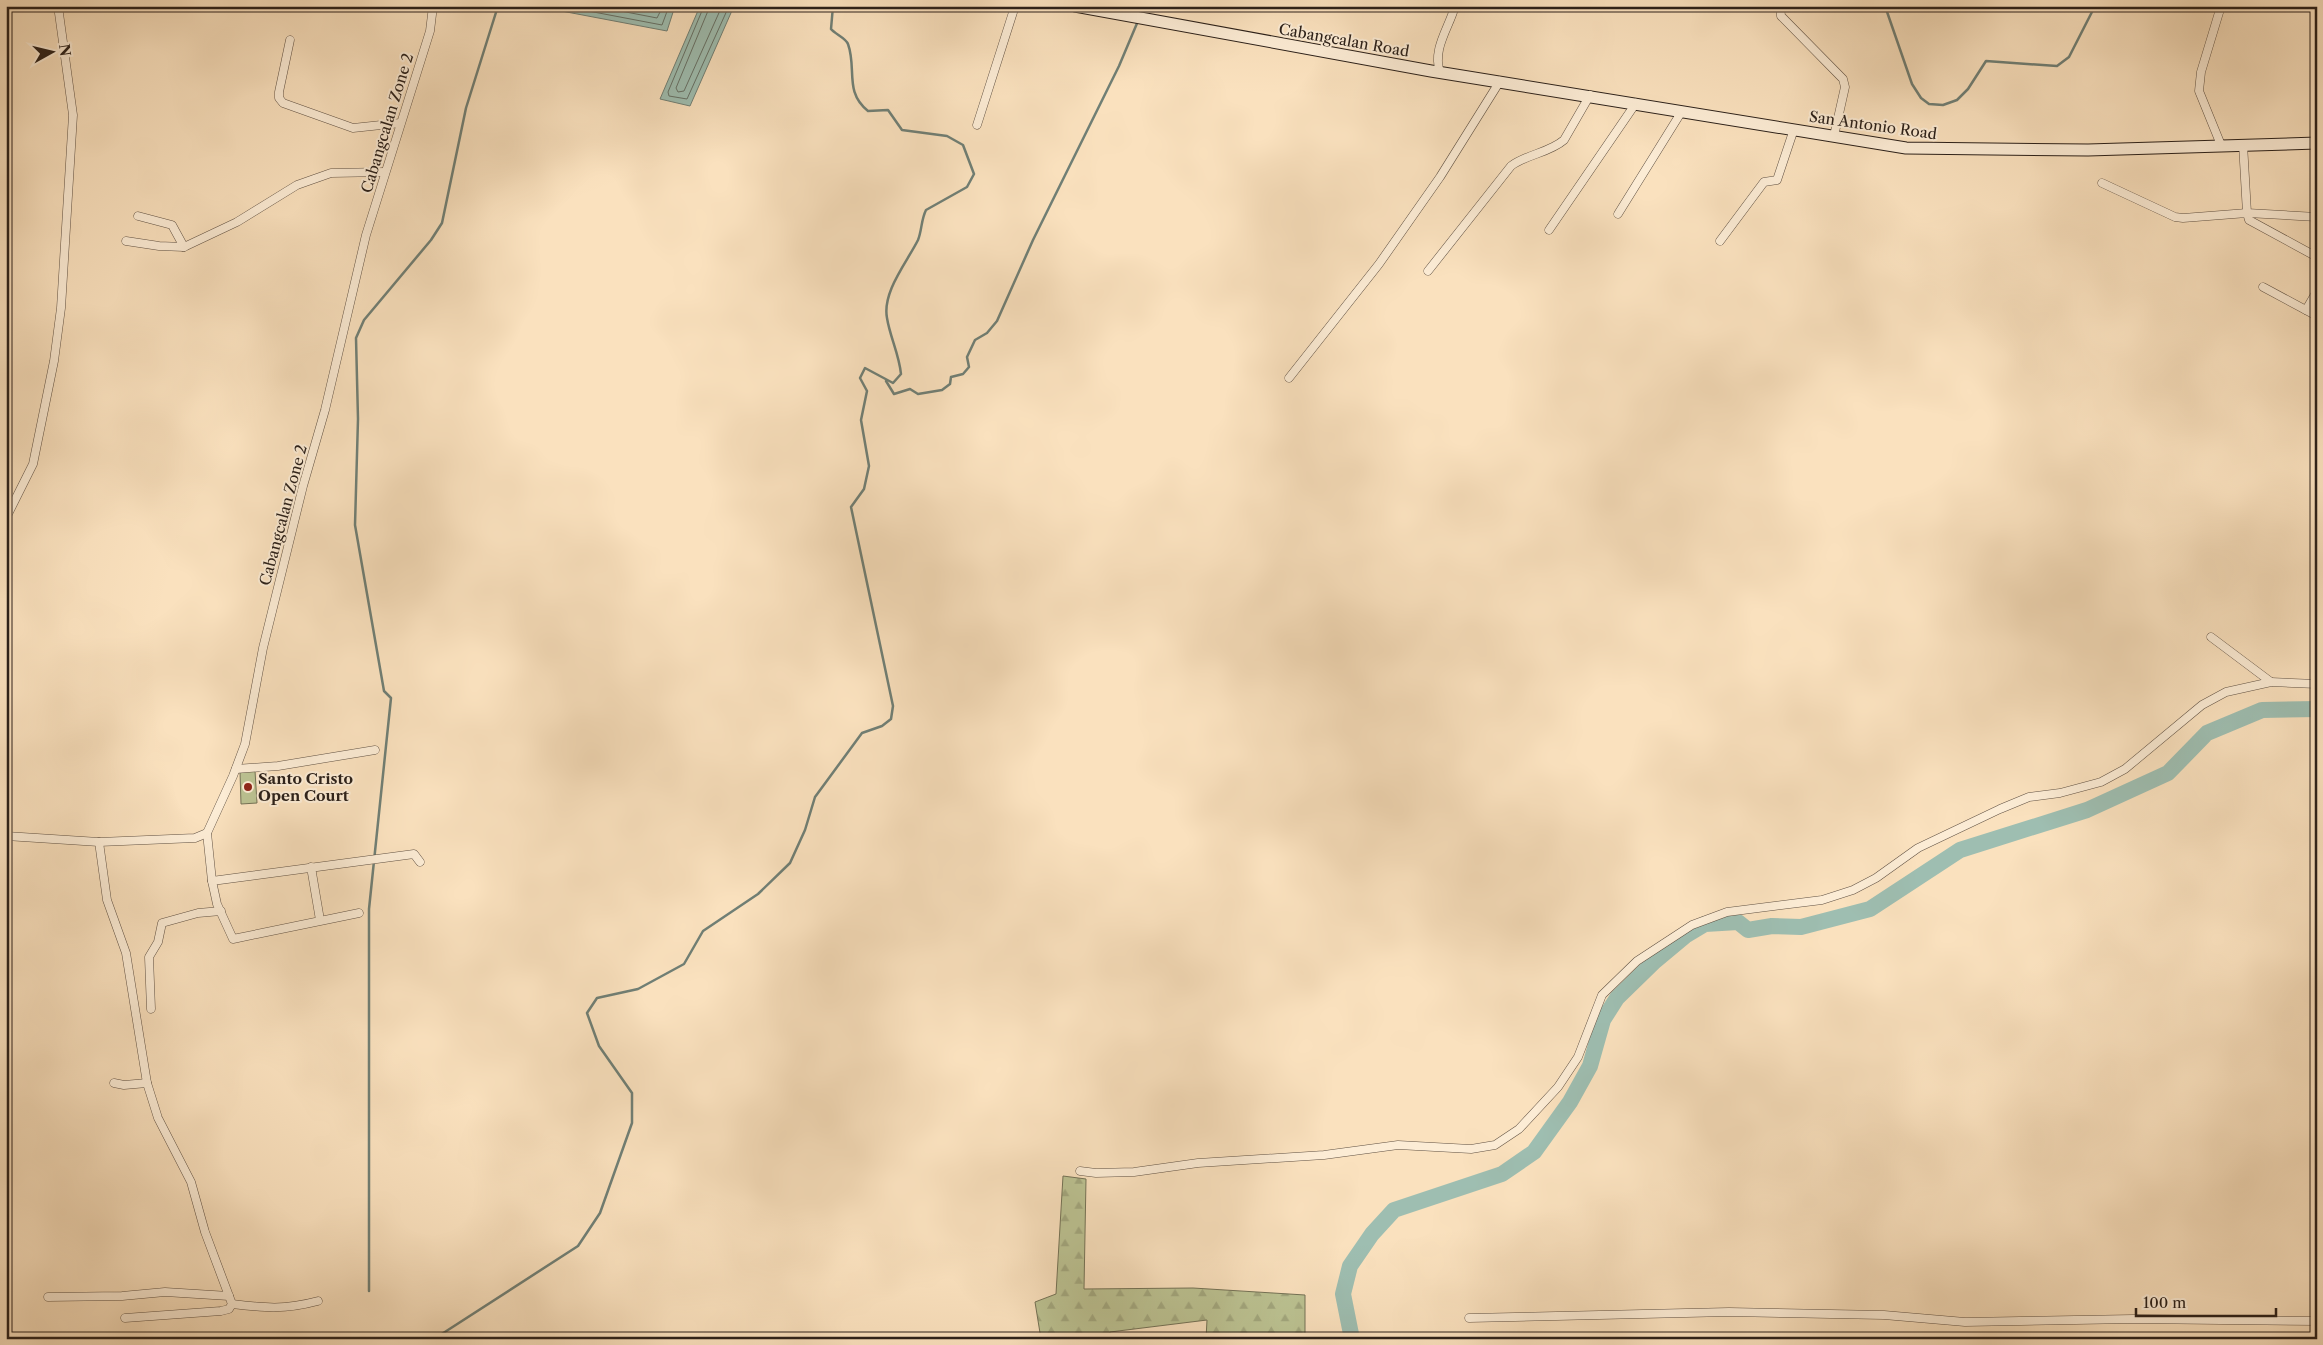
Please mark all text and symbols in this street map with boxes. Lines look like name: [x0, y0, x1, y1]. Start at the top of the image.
street label: Cabangcalan Road: [1277, 19, 1411, 61]
north arrow: [28, 28, 78, 78]
text: N: [55, 43, 75, 57]
street label: Cabangcalan Zone 2: [357, 51, 417, 195]
street label: San Antonio Road: [1808, 107, 1938, 143]
street label: Cabangcalan Zone 2: [255, 443, 311, 587]
place label: Santo Cristo Open Court: [258, 769, 353, 805]
marker: Santo Cristo Open Court: [242, 781, 254, 793]
scale bar: [2136, 1285, 2276, 1317]
text: 100 m: [2143, 1293, 2186, 1312]

